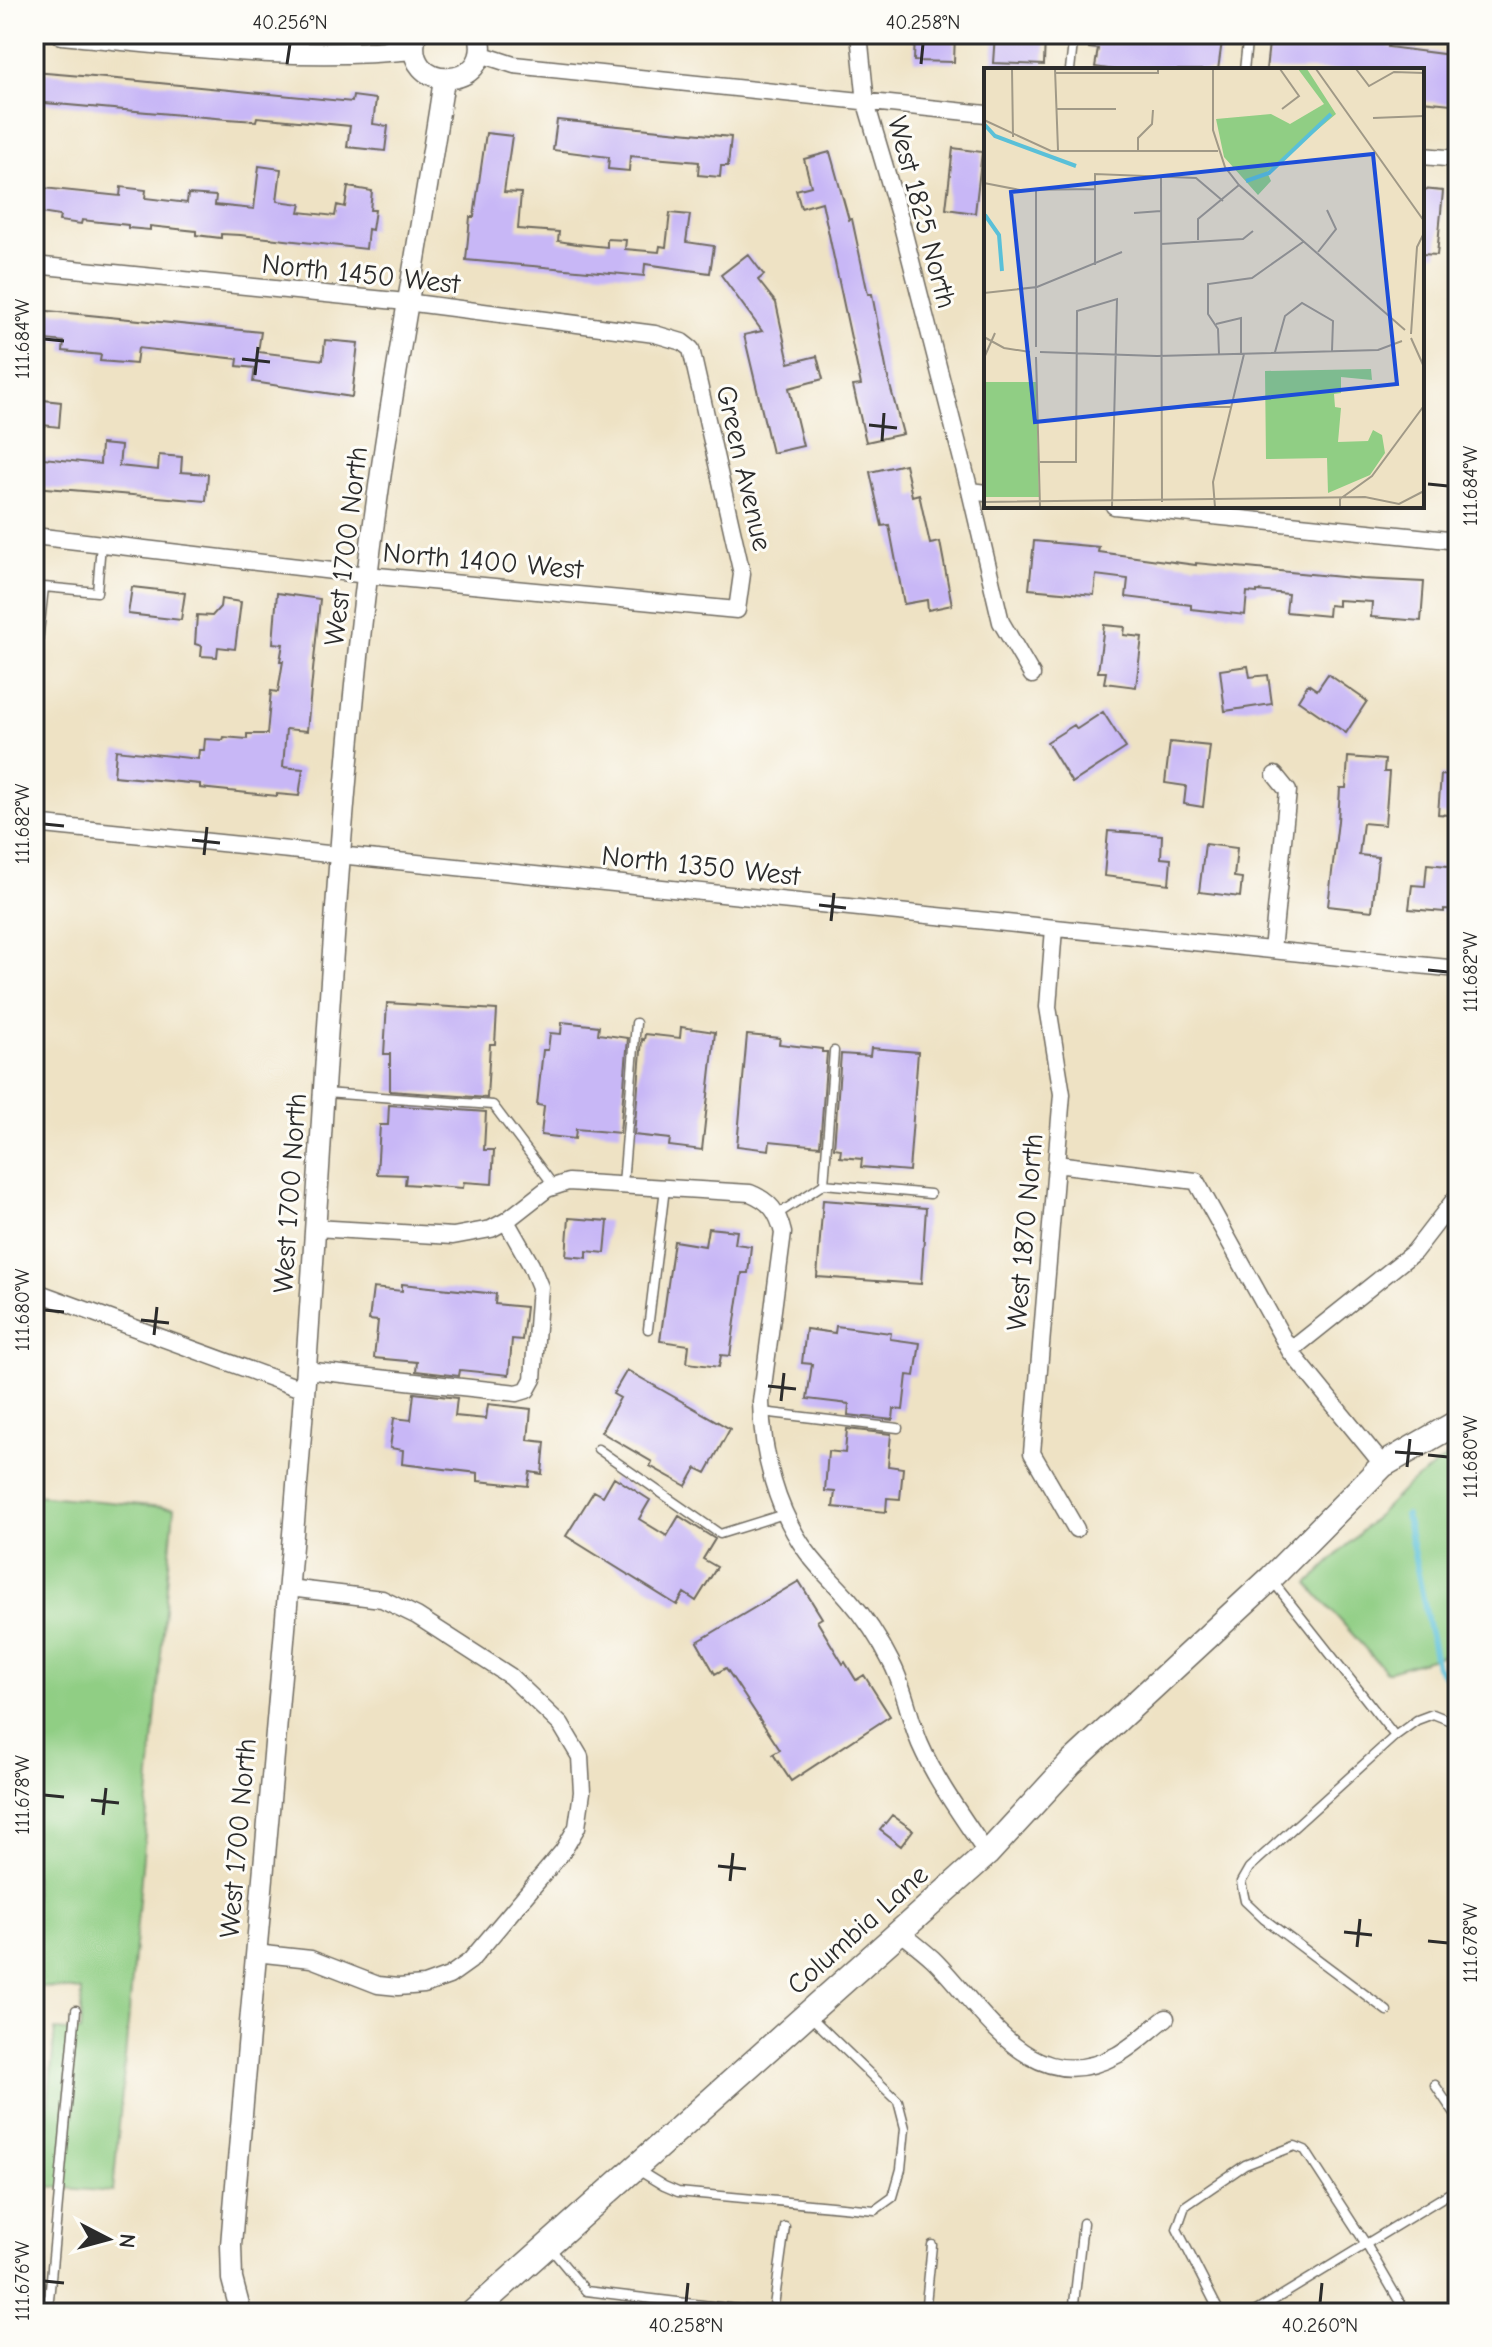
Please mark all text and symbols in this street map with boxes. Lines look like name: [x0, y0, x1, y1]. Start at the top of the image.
text: 40.256°N: [252, 11, 328, 34]
text: 40.258°N: [886, 11, 960, 34]
inset map: [984, 68, 1424, 508]
street label: West 1825 North: [881, 113, 963, 312]
street label: North 1450 West: [260, 248, 462, 300]
text: 111.684°W: [11, 298, 34, 379]
street label: Green Avenue: [709, 382, 779, 554]
street label: West 1700 North: [318, 445, 374, 648]
text: 111.684°W: [1459, 445, 1482, 526]
street label: North 1400 West: [381, 536, 585, 586]
text: 111.682°W: [11, 783, 34, 864]
street label: North 1350 West: [600, 840, 803, 892]
text: 111.682°W: [1459, 931, 1482, 1012]
street label: West 1700 North: [267, 1092, 313, 1294]
street label: West 1870 North: [1000, 1132, 1050, 1332]
text: 111.680°W: [11, 1268, 34, 1351]
text: 111.680°W: [1459, 1415, 1482, 1498]
street label: West 1700 North: [213, 1737, 263, 1939]
text: 111.678°W: [11, 1755, 34, 1835]
street label: Columbia Lane: [781, 1858, 935, 2001]
text: 111.678°W: [1459, 1903, 1482, 1983]
north arrow: [68, 2199, 148, 2279]
text: N: [113, 2232, 141, 2249]
text: 111.676°W: [11, 2240, 34, 2321]
text: 40.258°N: [649, 2314, 723, 2337]
text: 40.260°N: [1282, 2314, 1358, 2337]

